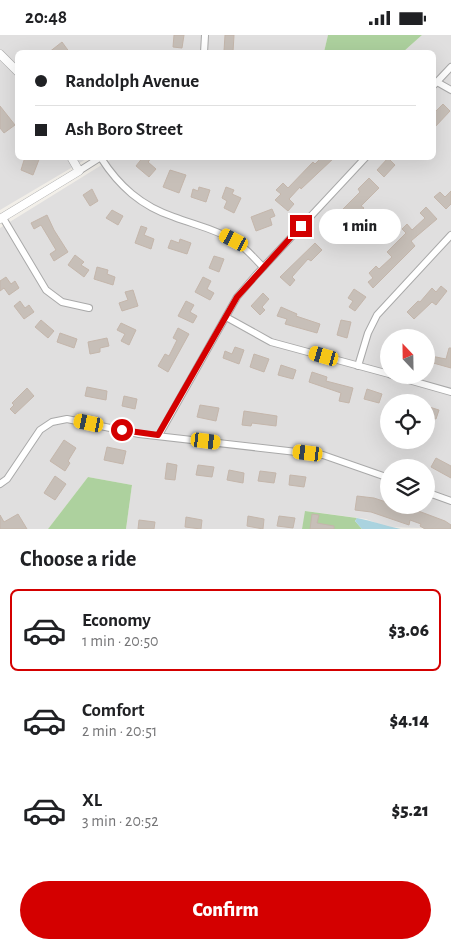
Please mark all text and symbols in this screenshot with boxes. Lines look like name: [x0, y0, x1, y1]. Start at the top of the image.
text: 20:48: [25, 8, 67, 27]
text: Randolph Avenue: [65, 72, 199, 91]
text: Ash Boro Street: [65, 120, 183, 139]
callout: 1 min: [318, 209, 401, 243]
route end: [290, 215, 312, 237]
text: 1 min: [343, 218, 377, 234]
car: [217, 227, 250, 253]
north arrow: [380, 329, 435, 384]
map controls: [380, 329, 435, 514]
car: [307, 345, 340, 367]
button: locate: [380, 394, 435, 449]
car: [72, 413, 105, 433]
route start: [111, 419, 133, 441]
car: [190, 432, 221, 450]
car: [292, 444, 323, 462]
button: layers: [380, 459, 435, 514]
text: Choose a ride: [20, 548, 136, 570]
icon: car: [22, 608, 67, 653]
text: Economy: [82, 611, 151, 630]
text: $3.06: [388, 621, 429, 640]
text: 1 min · 20:50: [82, 633, 159, 649]
icon: car: [22, 698, 67, 743]
text: Comfort: [82, 701, 144, 720]
text: $4.14: [389, 711, 429, 730]
text: 2 min · 20:51: [82, 723, 157, 739]
icon: car: [22, 788, 67, 833]
text: XL: [82, 791, 102, 810]
text: $5.21: [392, 801, 429, 820]
text: 3 min · 20:52: [82, 813, 158, 829]
button: Confirm: [20, 881, 431, 939]

